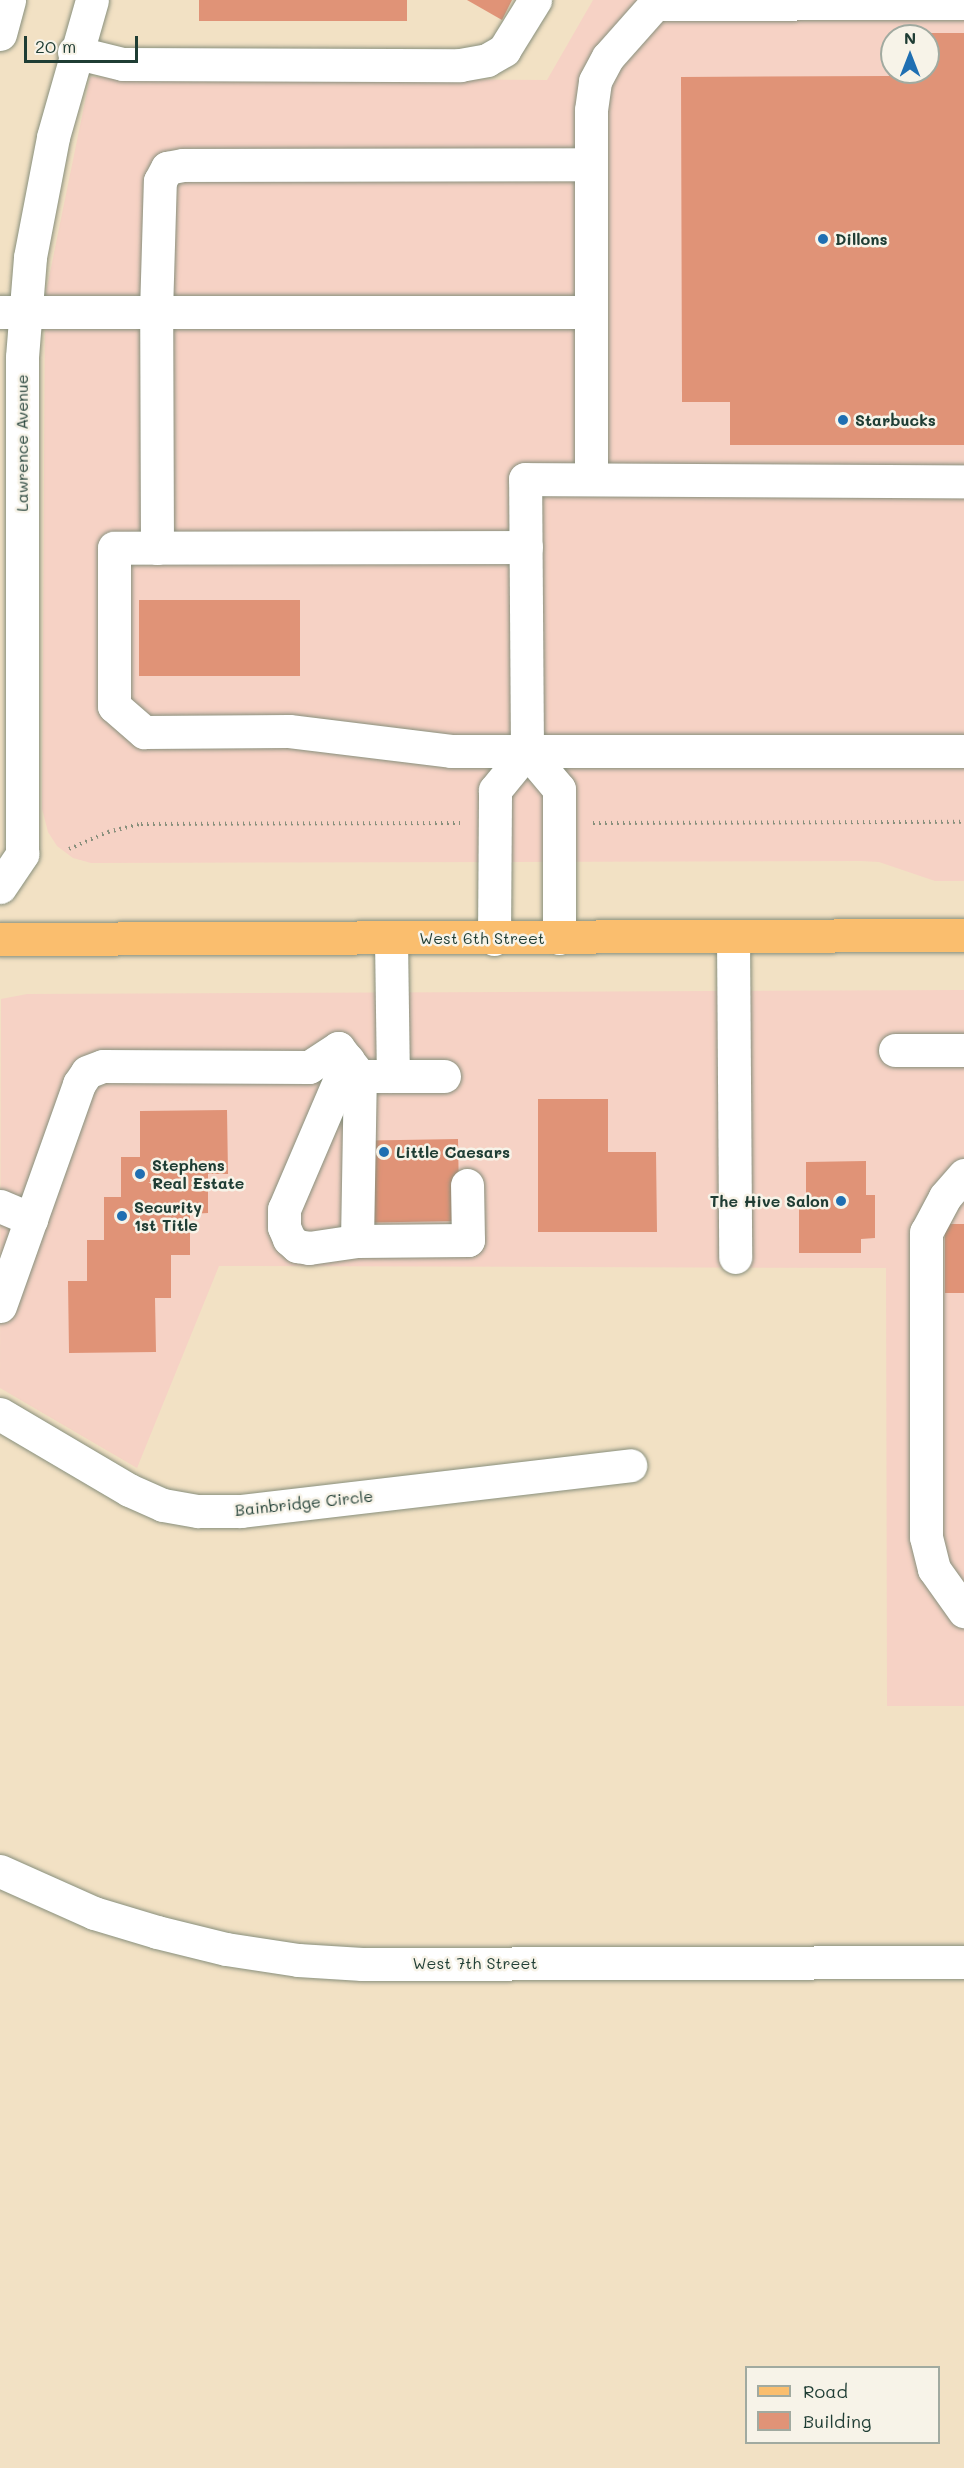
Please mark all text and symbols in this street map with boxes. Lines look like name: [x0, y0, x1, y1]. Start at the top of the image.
scale bar: [27, 24, 141, 62]
north arrow: [880, 24, 940, 84]
text: N: [904, 27, 916, 48]
text: 20 m: [35, 34, 76, 58]
place label: Dillons: [835, 229, 887, 249]
marker: Dillons: [816, 232, 830, 246]
street label: Lawrence Avenue: [12, 374, 32, 512]
place label: Starbucks: [855, 410, 936, 430]
marker: Starbucks: [836, 413, 850, 427]
street label: West 6th Street: [419, 928, 545, 948]
place label: Little Caesars: [396, 1142, 510, 1162]
marker: Little Caesars: [377, 1145, 391, 1159]
place label: Stephens Real Estate: [152, 1155, 244, 1193]
marker: Stephens Real Estate: [133, 1167, 147, 1181]
place label: The Hive Salon: [710, 1191, 829, 1211]
marker: The Hive Salon: [834, 1194, 848, 1208]
place label: Security 1st Title: [134, 1197, 202, 1235]
marker: Security 1st Title: [115, 1209, 129, 1223]
street label: Bainbridge Circle: [234, 1486, 374, 1520]
street label: West 7th Street: [413, 1953, 537, 1973]
legend: [745, 2366, 940, 2444]
text: Road: [803, 2379, 848, 2403]
text: Building: [803, 2409, 871, 2433]

